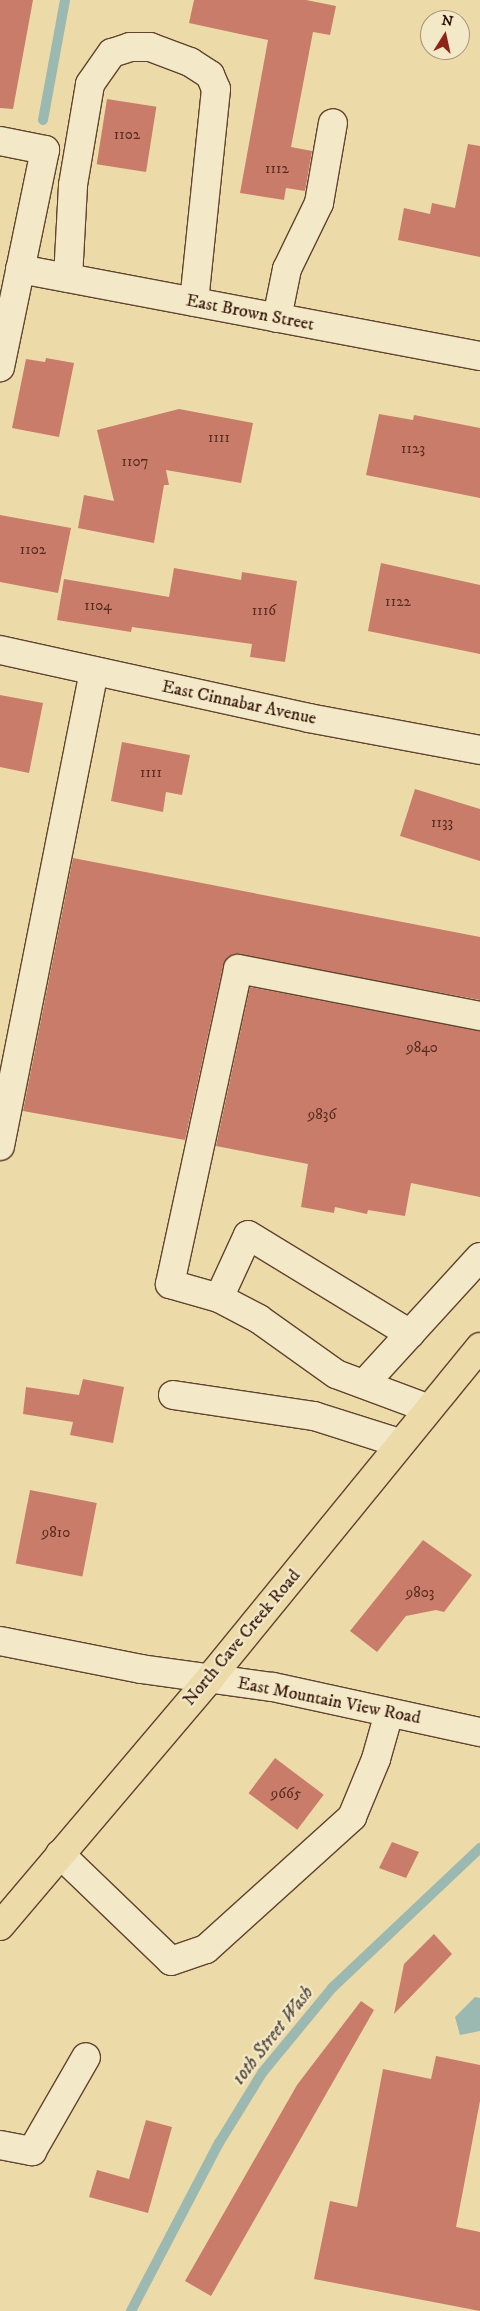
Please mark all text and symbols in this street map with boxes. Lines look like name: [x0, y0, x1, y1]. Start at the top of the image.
north arrow: [420, 10, 470, 60]
text: N: [440, 11, 455, 31]
house number: 1102: [114, 126, 140, 144]
house number: 1112: [265, 160, 289, 178]
street label: East Brown Street: [184, 290, 316, 336]
house number: 1111: [208, 429, 230, 447]
house number: 1123: [401, 440, 425, 458]
house number: 1107: [122, 453, 148, 471]
house number: 1102: [20, 541, 46, 559]
house number: 1122: [385, 593, 411, 611]
house number: 1104: [84, 597, 112, 615]
house number: 1116: [252, 602, 276, 620]
street label: East Cinnabar Avenue: [160, 676, 318, 730]
house number: 1111: [140, 764, 162, 782]
house number: 1133: [431, 814, 453, 832]
house number: 9840: [406, 1039, 438, 1057]
house number: 9836: [308, 1106, 336, 1124]
house number: 9810: [42, 1524, 70, 1542]
street label: North Cave Creek Road: [179, 1566, 305, 1710]
house number: 9803: [406, 1584, 434, 1602]
street label: East Mountain View Road: [236, 1673, 422, 1729]
house number: 9665: [271, 1785, 301, 1803]
water label: 10th Street Wash: [227, 1982, 319, 2090]

